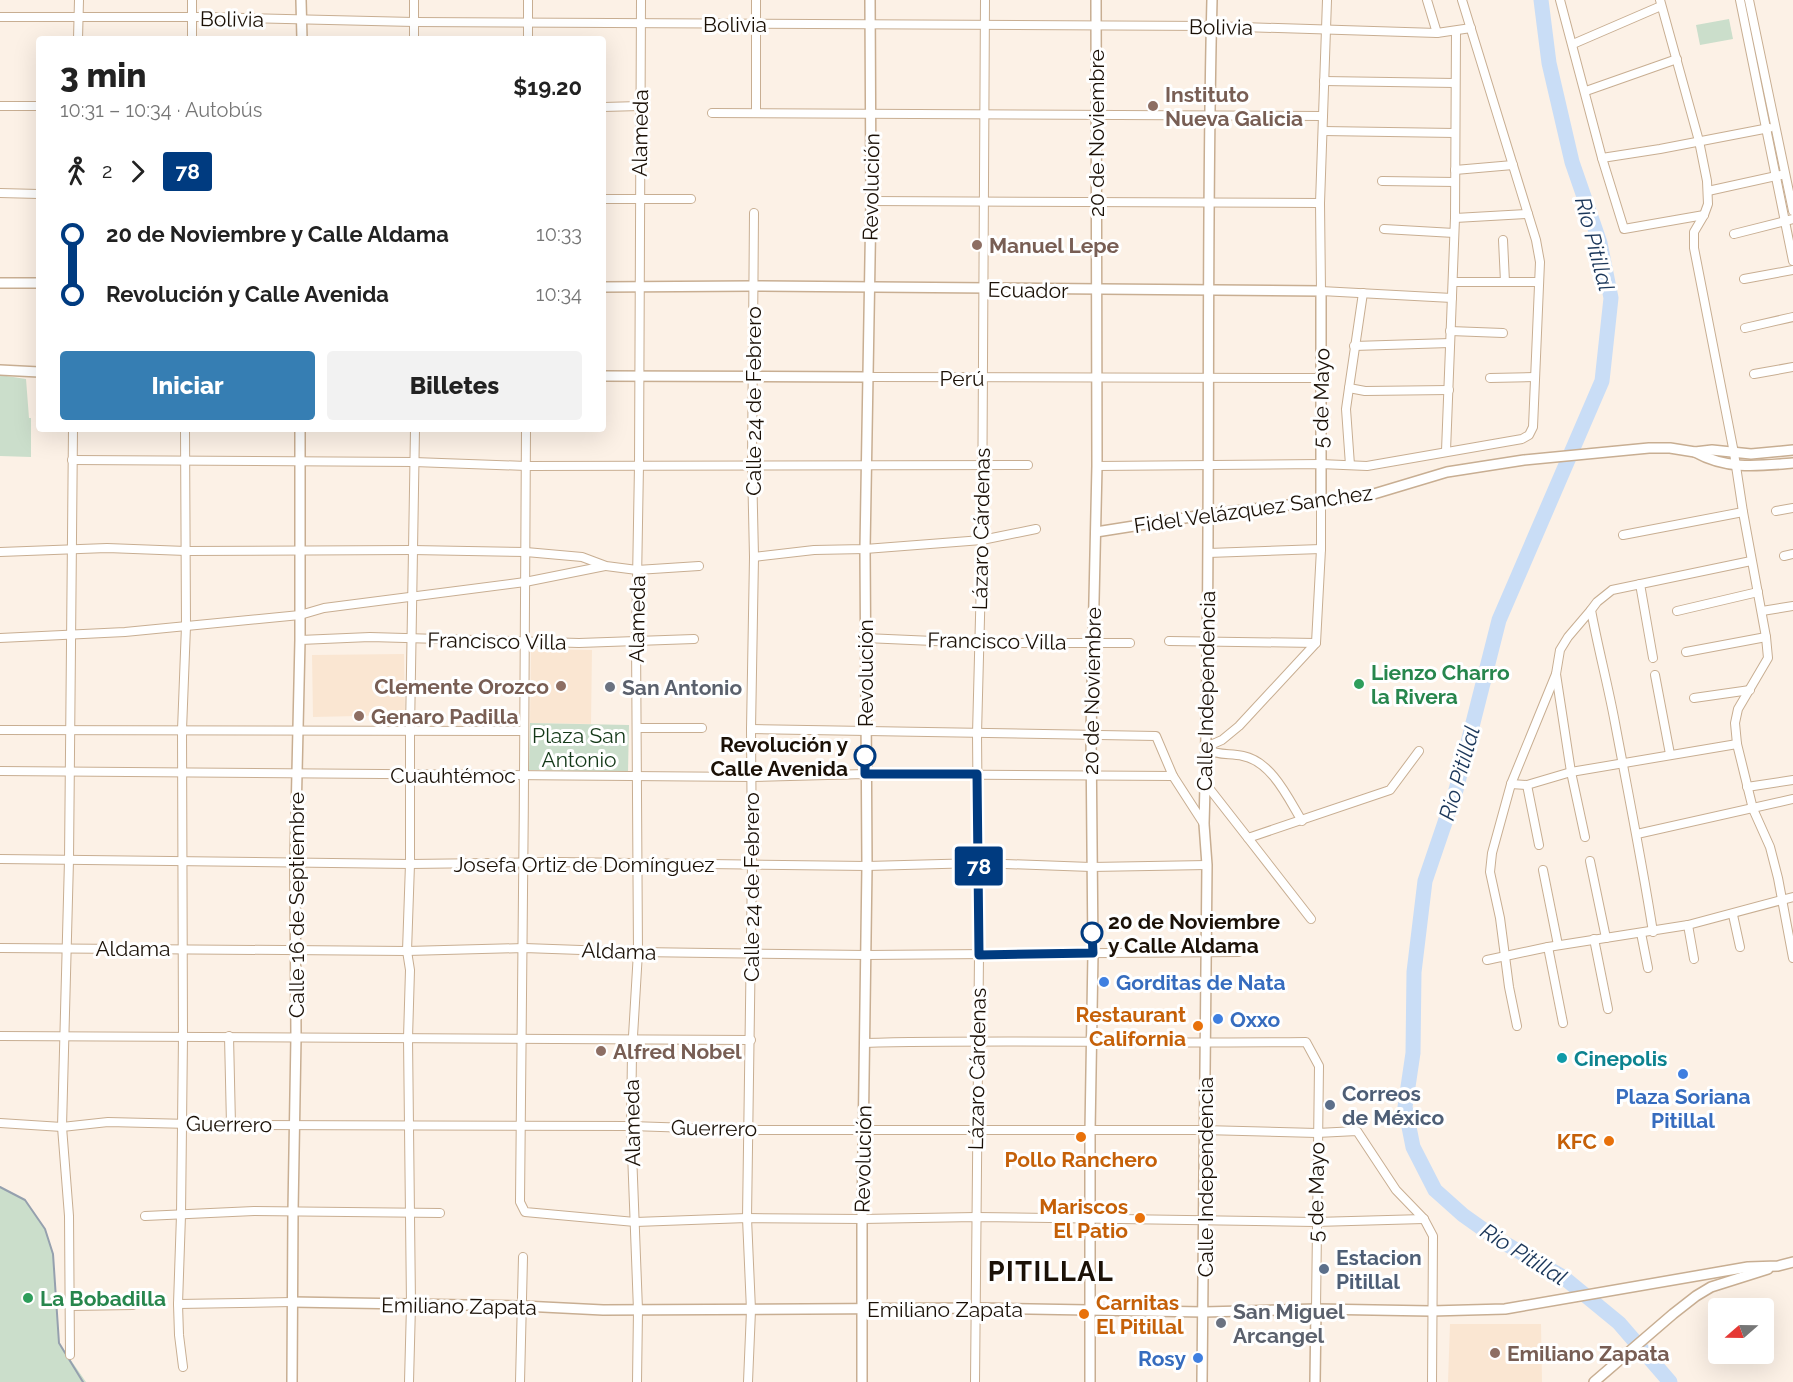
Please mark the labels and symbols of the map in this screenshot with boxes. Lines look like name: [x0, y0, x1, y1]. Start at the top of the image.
street label: Bolivia: [200, 6, 264, 32]
street label: Bolivia: [703, 12, 767, 37]
street label: Bolivia: [1189, 14, 1253, 40]
street label: 20 de Noviembre: [1084, 49, 1109, 217]
place label: Instituto Nueva Galicia: [1165, 82, 1303, 131]
street label: Alameda: [627, 89, 653, 177]
marker: Instituto Nueva Galicia: [1146, 99, 1160, 113]
street label: Revolución: [858, 133, 884, 241]
water label: Rio Pitillal: [1570, 194, 1620, 294]
place label: Manuel Lepe: [989, 233, 1120, 258]
marker: Manuel Lepe: [970, 238, 984, 252]
street label: Ecuador: [987, 277, 1069, 303]
street label: Calle 24 de Febrero: [741, 306, 766, 496]
street label: 5 de Mayo: [1308, 348, 1334, 448]
street label: Perú: [939, 366, 985, 391]
street label: Lázaro Cárdenas: [967, 448, 995, 610]
street label: Fidel Velázquez Sanchez: [1132, 480, 1374, 538]
street label: Alameda: [624, 575, 650, 663]
street label: Calle Independencia: [1192, 591, 1220, 791]
street label: 20 de Noviembre: [1078, 607, 1106, 775]
street label: Revolución: [853, 619, 878, 727]
street label: Francisco Villa: [427, 627, 567, 655]
street label: Francisco Villa: [927, 627, 1067, 655]
place label: Lienzo Charro la Rivera: [1371, 660, 1510, 709]
place label: Clemente Orozco: [374, 674, 549, 699]
place label: San Antonio: [622, 675, 742, 700]
marker: Lienzo Charro la Rivera: [1352, 677, 1366, 691]
marker: Clemente Orozco: [554, 679, 568, 693]
marker: San Antonio: [603, 680, 617, 694]
place label: Genaro Padilla: [371, 704, 519, 729]
marker: Genaro Padilla: [352, 709, 366, 723]
park label: Plaza San Antonio: [532, 723, 626, 772]
water label: Rio Pitillal: [1433, 723, 1485, 823]
place label: Revolución y Calle Avenida: [710, 732, 848, 781]
marker: Revolución y Calle Avenida: [854, 745, 876, 767]
street label: Cuauhtémoc: [390, 763, 516, 788]
street label: Calle 16 de Septiembre: [284, 792, 309, 1018]
street label: Calle 24 de Febrero: [739, 792, 764, 982]
line badge: 78: [952, 846, 1006, 886]
street label: Josefa Ortiz de Domínguez: [453, 852, 715, 877]
place label: 20 de Noviembre y Calle Aldama: [1108, 909, 1280, 958]
marker: 20 de Noviembre y Calle Aldama: [1081, 922, 1103, 944]
street label: Aldama: [95, 936, 171, 961]
street label: Aldama: [581, 937, 657, 965]
place label: Gorditas de Nata: [1116, 970, 1286, 995]
marker: Gorditas de Nata: [1097, 975, 1111, 989]
street label: Lázaro Cárdenas: [963, 988, 991, 1150]
place label: Restaurant California: [1076, 1002, 1186, 1051]
place label: Oxxo: [1230, 1007, 1280, 1032]
marker: Oxxo: [1211, 1012, 1225, 1026]
marker: Restaurant California: [1191, 1019, 1205, 1033]
place label: Alfred Nobel: [613, 1039, 742, 1064]
marker: Alfred Nobel: [594, 1044, 608, 1058]
place label: Cinepolis: [1574, 1046, 1667, 1071]
marker: Cinepolis: [1555, 1051, 1569, 1065]
marker: Plaza Soriana Pitillal: [1676, 1067, 1690, 1081]
street label: Calle Independencia: [1193, 1077, 1218, 1277]
street label: Alameda: [619, 1079, 645, 1167]
place label: Correos de México: [1342, 1081, 1445, 1130]
place label: Plaza Soriana Pitillal: [1615, 1084, 1751, 1133]
marker: Correos de México: [1323, 1098, 1337, 1112]
street label: Revolución: [850, 1105, 876, 1213]
street label: Guerrero: [186, 1111, 272, 1137]
street label: Guerrero: [671, 1115, 757, 1141]
place label: KFC: [1557, 1129, 1597, 1154]
marker: Pollo Ranchero: [1074, 1130, 1088, 1144]
marker: KFC: [1602, 1134, 1616, 1148]
street label: 5 de Mayo: [1303, 1142, 1329, 1242]
place label: Pollo Ranchero: [1005, 1147, 1158, 1172]
place label: Mariscos El Patio: [1039, 1194, 1128, 1243]
marker: Mariscos El Patio: [1133, 1211, 1147, 1225]
water label: Rio Pitillal: [1476, 1217, 1572, 1291]
place label: Estacion Pitillal: [1336, 1245, 1422, 1294]
district label: PITILLAL: [988, 1256, 1114, 1287]
marker: Estacion Pitillal: [1317, 1262, 1331, 1276]
place label: La Bobadilla: [40, 1286, 166, 1311]
place label: Carnitas El Pitillal: [1096, 1290, 1184, 1339]
marker: La Bobadilla: [21, 1291, 35, 1305]
street label: Emiliano Zapata: [381, 1292, 537, 1320]
street label: Emiliano Zapata: [867, 1297, 1023, 1322]
north arrow: [1708, 1298, 1774, 1364]
place label: San Miguel Arcangel: [1233, 1299, 1345, 1348]
marker: Carnitas El Pitillal: [1077, 1307, 1091, 1321]
marker: San Miguel Arcangel: [1214, 1316, 1228, 1330]
place label: Emiliano Zapata: [1507, 1341, 1670, 1366]
place label: Rosy: [1138, 1346, 1186, 1371]
marker: Emiliano Zapata: [1488, 1346, 1502, 1360]
marker: Rosy: [1191, 1351, 1205, 1365]

